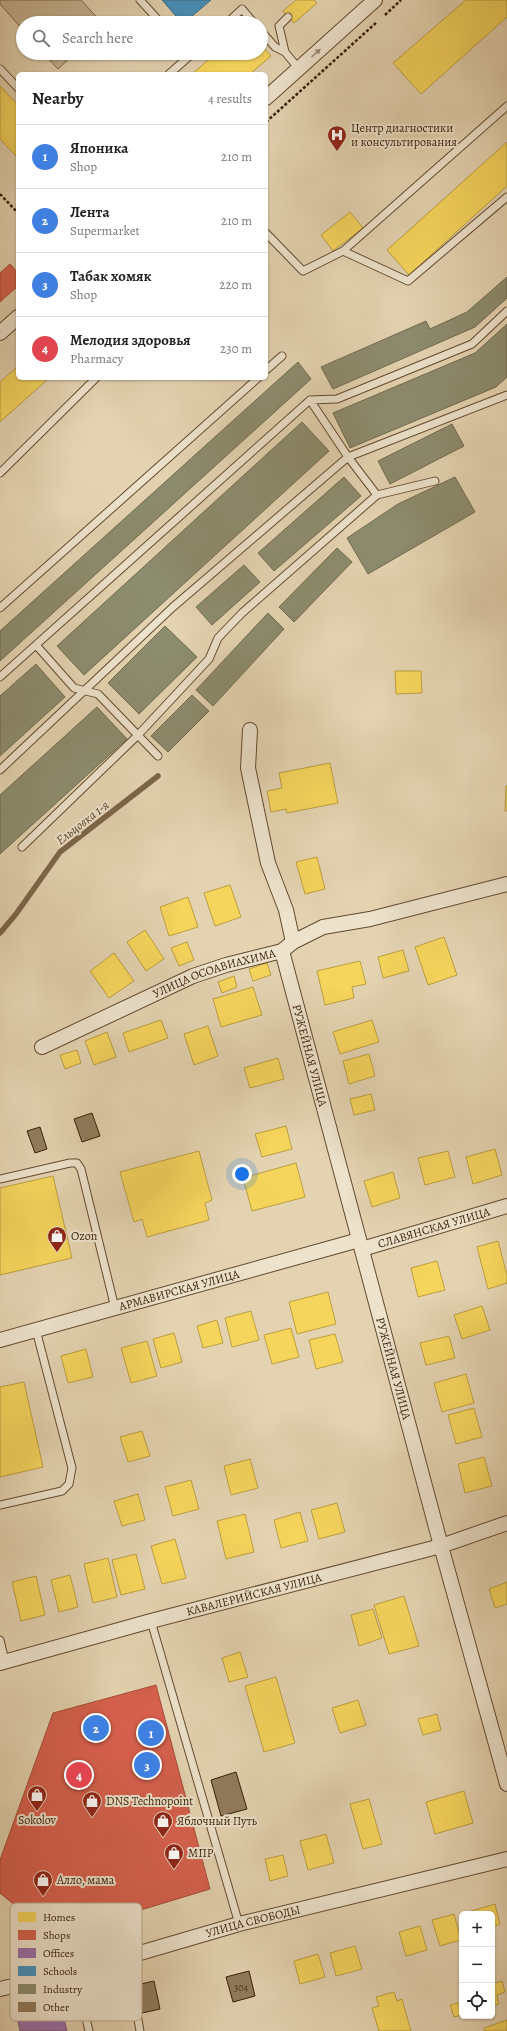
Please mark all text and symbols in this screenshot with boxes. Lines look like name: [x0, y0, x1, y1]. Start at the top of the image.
search box: [16, 16, 268, 60]
icon: search: [30, 27, 52, 49]
text: Search here: [62, 28, 133, 48]
one-way arrow: [311, 49, 322, 58]
text: Nearby: [32, 87, 83, 110]
text: 4 results: [208, 90, 252, 107]
place label: Центр диагностики и консультирования: [351, 120, 457, 150]
hospital icon: Центр диагностики и консультирования: [326, 124, 348, 152]
text: Японика: [70, 138, 128, 158]
text: 1: [43, 148, 47, 165]
text: 210 m: [221, 148, 252, 165]
text: Shop: [70, 158, 97, 175]
text: Лента: [70, 202, 110, 222]
text: 2: [42, 212, 48, 229]
text: 210 m: [221, 212, 252, 229]
text: Supermarket: [70, 222, 140, 239]
text: Табак хомяк: [70, 266, 152, 286]
text: 3: [42, 276, 48, 293]
text: 220 m: [219, 276, 252, 293]
text: Shop: [70, 286, 97, 303]
text: Мелодия здоровья: [70, 330, 191, 350]
text: 4: [42, 340, 48, 357]
text: 230 m: [220, 340, 252, 357]
text: Pharmacy: [70, 350, 123, 367]
water label: Ельцовка 1-я: [52, 796, 112, 849]
street label: УЛИЦА ОСОАВИАХИМА: [150, 945, 278, 1002]
street label: РУЖЕЙНАЯ УЛИЦА: [289, 1002, 331, 1109]
your location: [232, 1164, 252, 1184]
street label: СЛАВЯНСКАЯ УЛИЦА: [376, 1203, 493, 1252]
shop icon: Ozon: [46, 1225, 68, 1253]
place label: Ozon: [71, 1228, 98, 1244]
street label: АРМАВИРСКАЯ УЛИЦА: [116, 1265, 242, 1315]
street label: РУЖЕЙНАЯ УЛИЦА: [372, 1315, 415, 1422]
street label: КАВАЛЕРИЙСКАЯ УЛИЦА: [185, 1569, 324, 1620]
pin: 2: [83, 1713, 109, 1743]
pin: 1: [138, 1718, 164, 1748]
pin: 3: [134, 1750, 160, 1780]
pin: 4: [66, 1760, 92, 1790]
shop icon: Sokolov: [26, 1784, 48, 1812]
shop icon: DNS Technopoint: [81, 1790, 103, 1818]
place label: DNS Technopoint: [106, 1793, 193, 1809]
shop icon: Яблочный Путь: [152, 1810, 174, 1838]
place label: Sokolov: [18, 1812, 57, 1828]
place label: Яблочный Путь: [177, 1813, 258, 1829]
shop icon: МПР: [163, 1842, 185, 1870]
place label: МПР: [188, 1845, 214, 1861]
shop icon: Алло, мама: [32, 1869, 54, 1897]
place label: Алло, мама: [56, 1872, 115, 1888]
street label: УЛИЦА СВОБОДЫ: [204, 1901, 302, 1941]
legend: [10, 1903, 142, 2021]
text: Homes: [43, 1910, 75, 1925]
map controls: [459, 1911, 495, 2019]
button: +: [459, 1911, 495, 1947]
text: Shops: [43, 1928, 70, 1943]
text: Offices: [43, 1946, 74, 1961]
button: −: [459, 1947, 495, 1983]
text: Schools: [43, 1964, 77, 1979]
house number: 304: [234, 1981, 248, 1994]
text: Industry: [43, 1982, 82, 1997]
button: locate: [459, 1983, 495, 2019]
text: Other: [43, 2000, 69, 2015]

